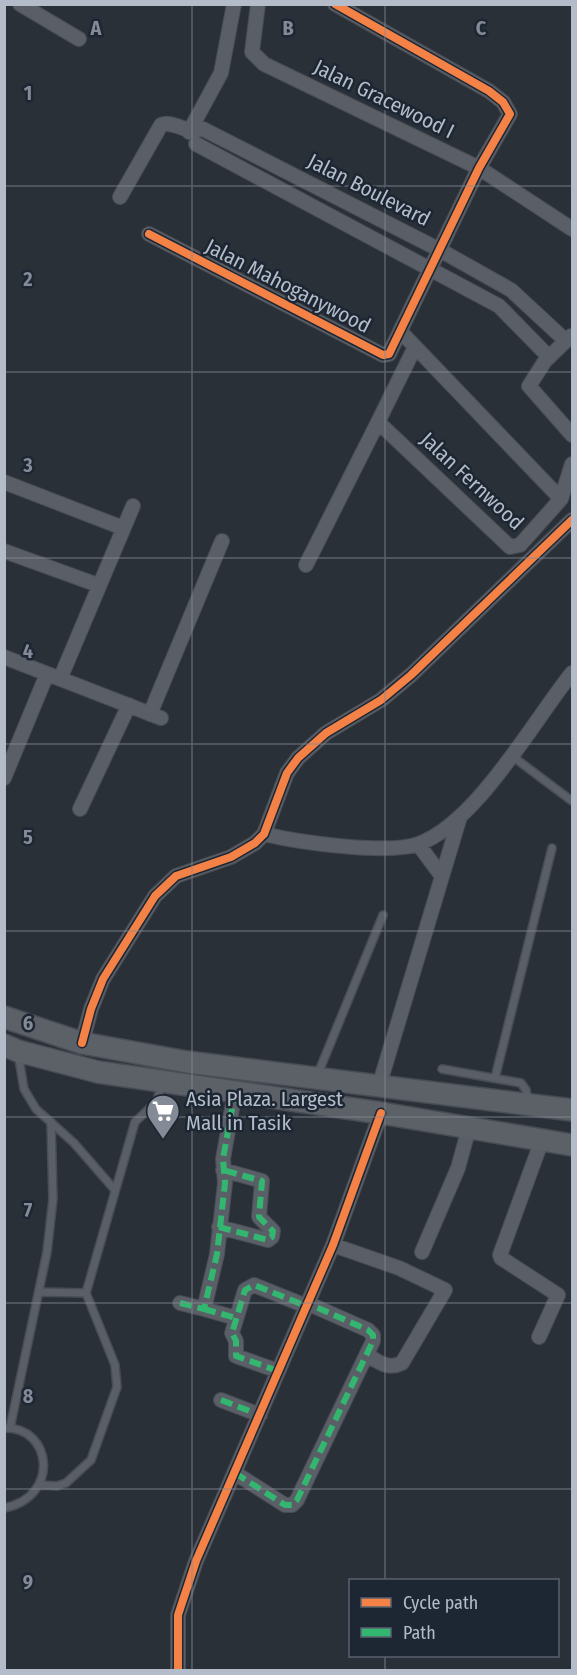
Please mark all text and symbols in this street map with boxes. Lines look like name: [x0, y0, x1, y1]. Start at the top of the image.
text: A: [90, 16, 103, 40]
text: B: [282, 16, 294, 40]
text: C: [476, 16, 487, 40]
street label: Jalan Gracewood I: [310, 54, 458, 144]
text: 1: [24, 81, 32, 105]
street label: Jalan Boulevard: [303, 148, 435, 232]
street label: Jalan Mahoganywood: [201, 233, 375, 339]
text: 2: [22, 267, 33, 291]
street label: Jalan Fernwood: [415, 427, 529, 535]
text: 3: [22, 453, 33, 477]
text: 4: [23, 639, 33, 663]
text: 5: [23, 825, 33, 849]
text: 6: [23, 1011, 33, 1035]
place label: Asia Plaza. Largest Mall in Tasik: [186, 1086, 343, 1136]
supermarket icon: Asia Plaza. Largest Mall in Tasik: [145, 1093, 181, 1140]
text: 7: [24, 1198, 33, 1222]
text: 8: [23, 1384, 34, 1408]
text: 9: [23, 1570, 33, 1594]
legend: [349, 1579, 559, 1657]
text: Cycle path: [403, 1592, 478, 1614]
text: Path: [403, 1622, 436, 1644]

